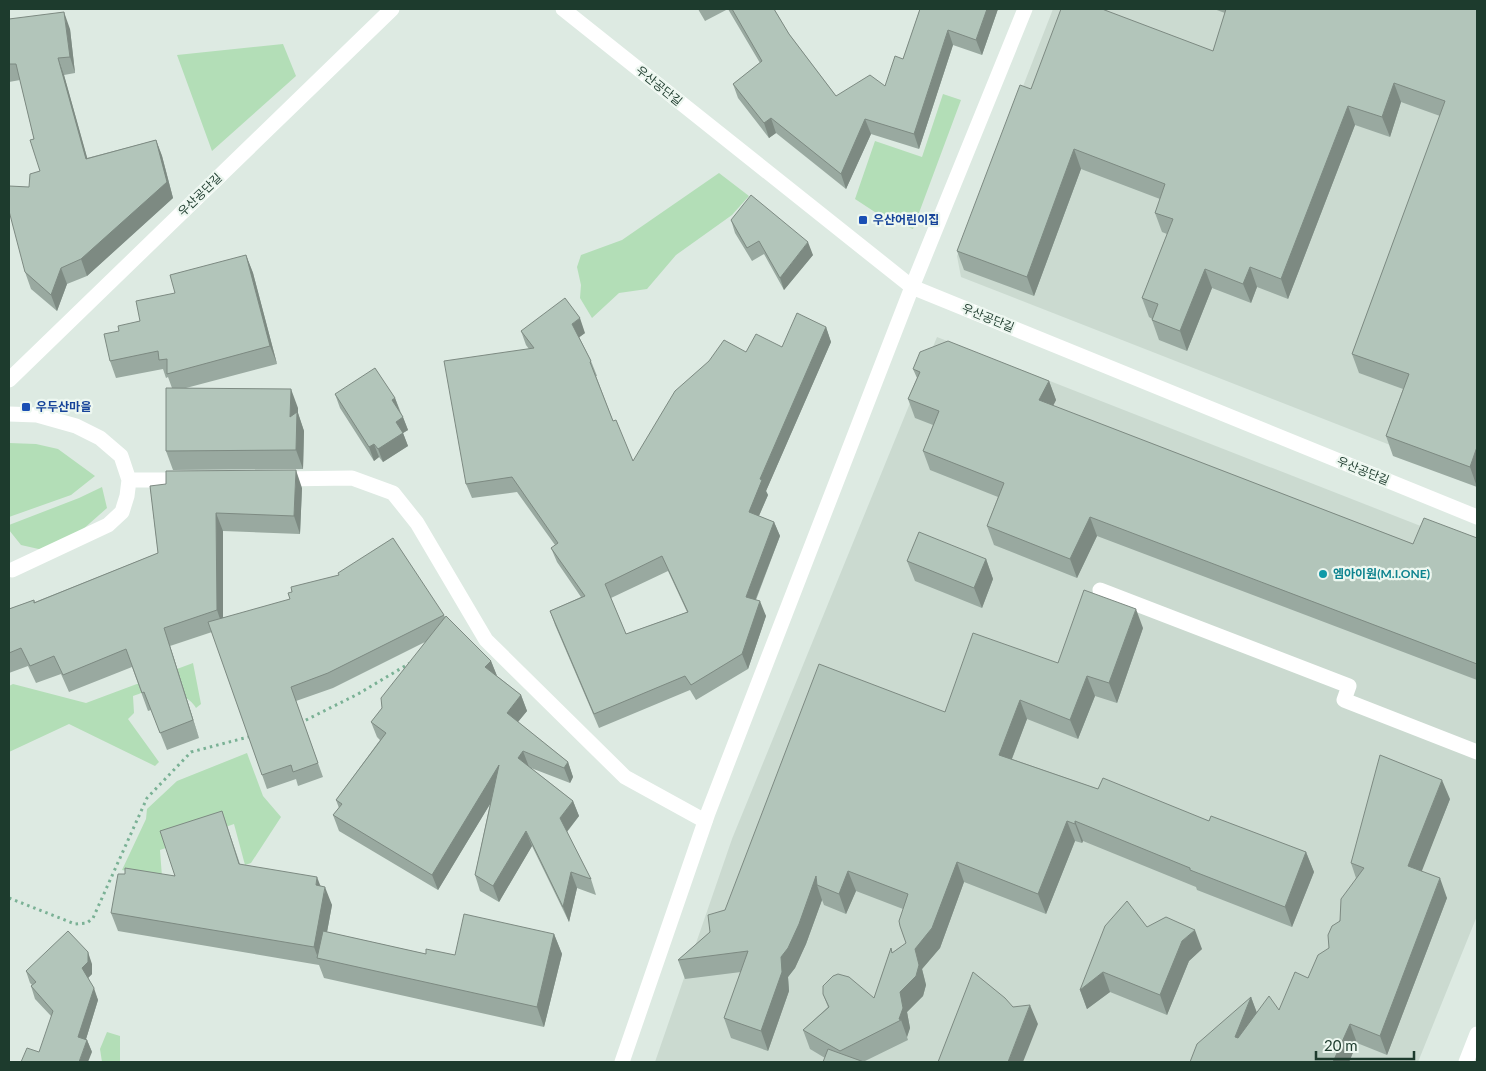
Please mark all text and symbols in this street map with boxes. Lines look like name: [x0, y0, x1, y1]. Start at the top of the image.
street label: 우산공단길: [633, 62, 685, 109]
street label: 우산공단길: [175, 170, 225, 219]
place label: 우산어린이집: [873, 212, 939, 227]
marker: 우산어린이집: [857, 214, 869, 226]
street label: 우산공단길: [960, 300, 1017, 335]
place label: 우두산마을: [36, 399, 91, 414]
marker: 우두산마을: [20, 401, 32, 413]
street label: 우산공단길: [1335, 453, 1392, 488]
place label: 엠아이원(M.I.ONE): [1333, 566, 1430, 581]
marker: 엠아이원(M.I.ONE): [1317, 568, 1329, 580]
scale bar: [1316, 1028, 1414, 1060]
text: 20 m: [1324, 1036, 1358, 1054]

